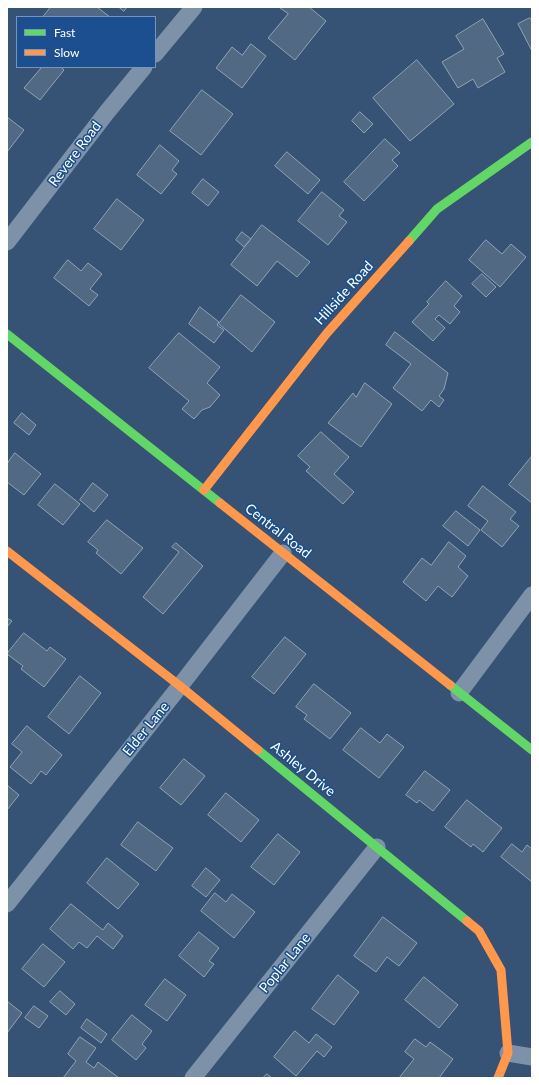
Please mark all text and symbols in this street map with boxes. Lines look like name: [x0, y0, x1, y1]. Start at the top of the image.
legend: [16, 16, 156, 68]
text: Fast: [54, 25, 75, 40]
text: Slow: [54, 45, 79, 60]
street label: Revere Road: [45, 118, 105, 190]
street label: Hillside Road: [311, 258, 377, 328]
street label: Central Road: [242, 500, 314, 562]
street label: Elder Lane: [119, 699, 173, 759]
street label: Ashley Drive: [267, 738, 339, 800]
street label: Poplar Lane: [256, 930, 314, 996]

